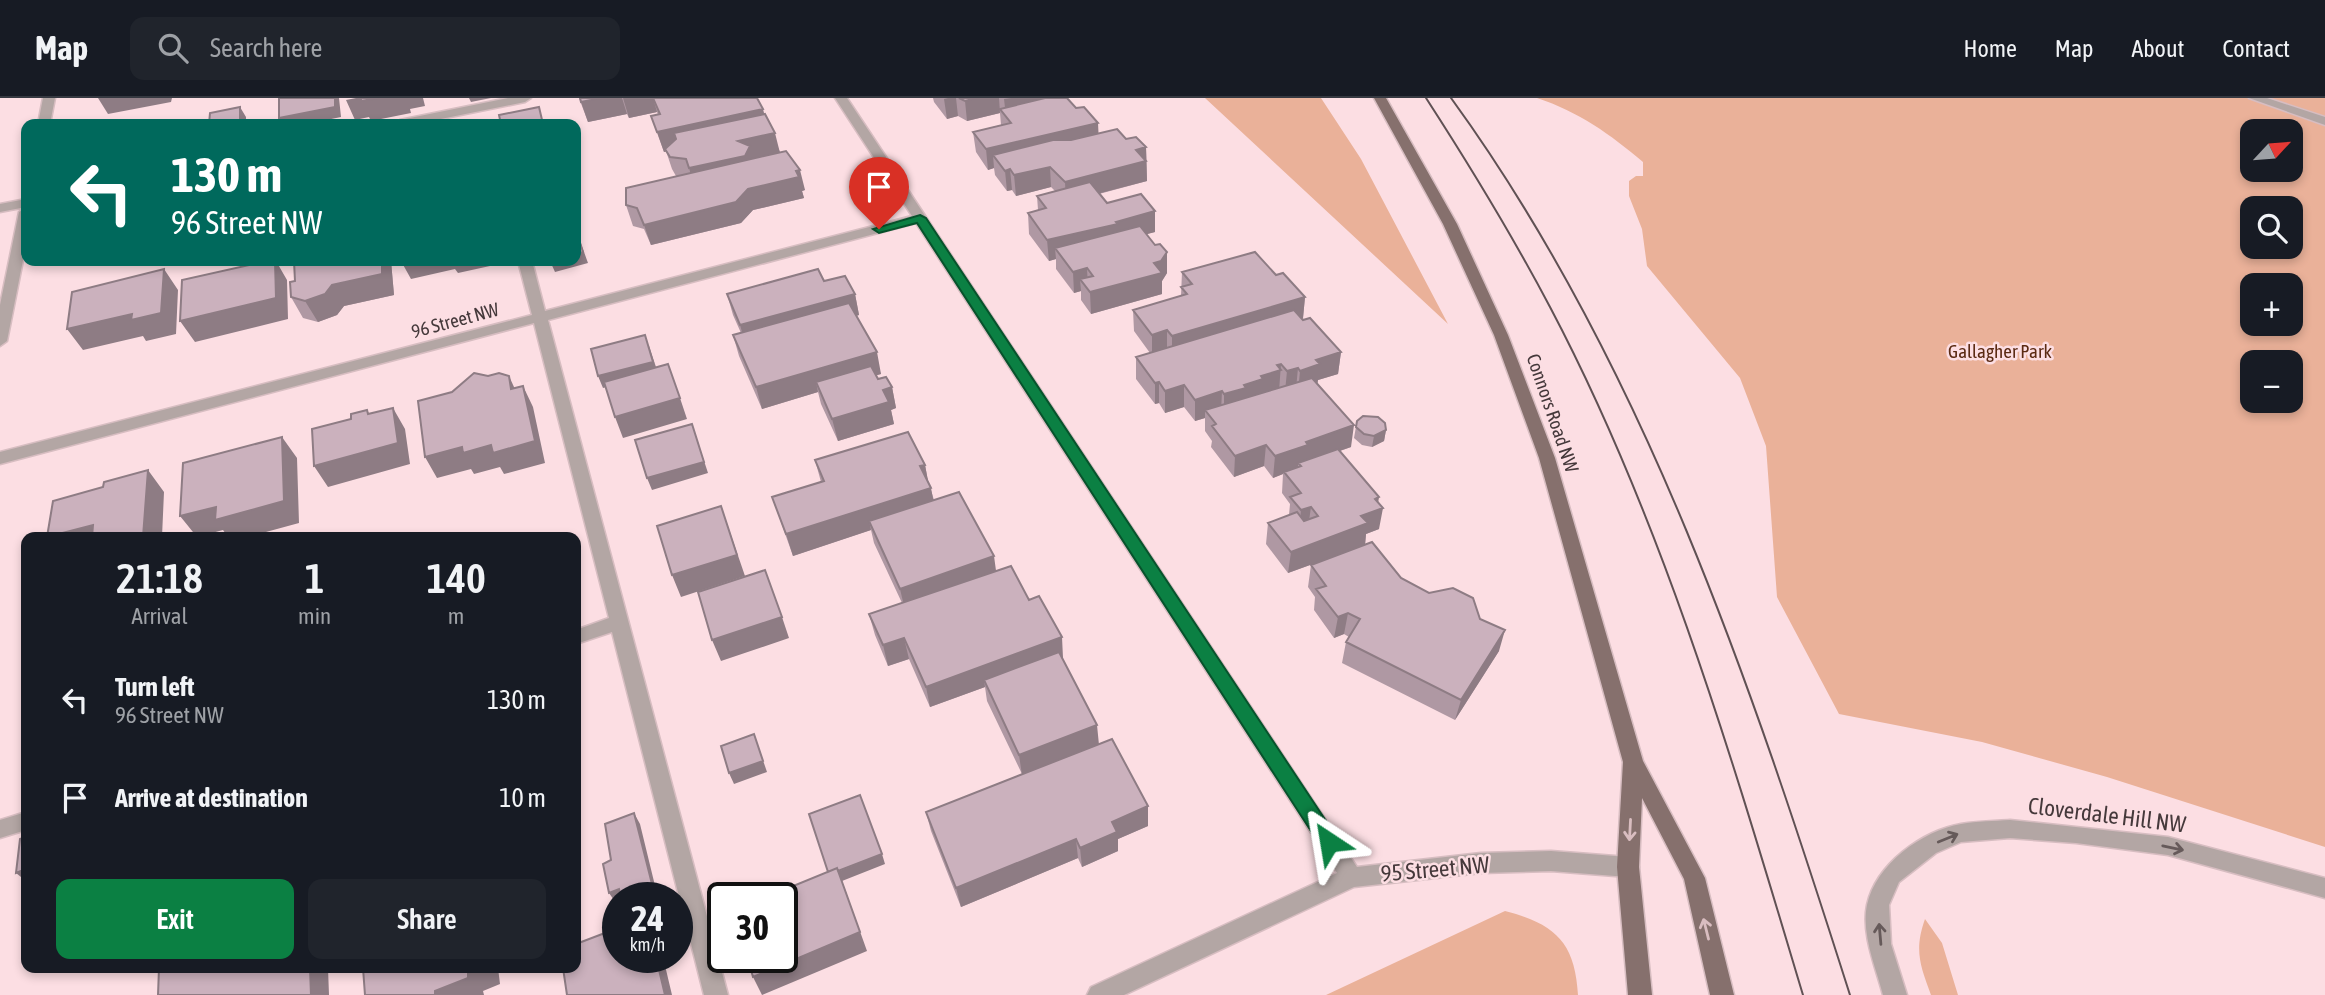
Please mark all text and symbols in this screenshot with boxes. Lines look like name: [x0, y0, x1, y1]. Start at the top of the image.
search box: [130, 17, 620, 80]
text: Map: [35, 29, 88, 67]
icon: search: [154, 29, 192, 67]
text: Search here: [210, 33, 322, 63]
text: Home: [1963, 35, 2017, 62]
text: Map: [2055, 35, 2093, 62]
text: About: [2131, 35, 2184, 62]
text: Contact: [2222, 35, 2290, 62]
north arrow: [2240, 119, 2303, 182]
map controls: [2240, 119, 2303, 413]
text: 130 m: [171, 146, 282, 202]
icon: left: [56, 147, 147, 238]
pin: [849, 157, 909, 229]
icon: arrive: [860, 168, 898, 206]
button: search: [2240, 196, 2303, 259]
text: 96 Street NW: [171, 204, 322, 241]
button: +: [2240, 273, 2303, 336]
street label: 96 Street NW: [409, 298, 501, 342]
park label: Gallagher Park: [1948, 340, 2053, 362]
button: −: [2240, 350, 2303, 413]
street label: Connors Road NW: [1522, 351, 1584, 475]
text: 21:18: [116, 554, 203, 602]
text: 1: [305, 554, 324, 602]
text: 140: [426, 554, 486, 602]
text: Arrival: [131, 603, 188, 629]
text: min: [298, 603, 331, 629]
text: m: [448, 603, 464, 629]
text: Turn left: [115, 672, 195, 702]
icon: left: [56, 681, 94, 719]
text: 130 m: [487, 685, 546, 715]
text: 96 Street NW: [115, 702, 224, 728]
icon: arrive: [56, 779, 94, 817]
text: Arrive at destination: [115, 783, 308, 813]
text: 10 m: [499, 783, 546, 813]
street label: Cloverdale Hill NW: [2027, 792, 2188, 838]
position arrow: [1292, 805, 1366, 879]
one-way arrow: [1623, 819, 1636, 842]
one-way arrow: [1937, 830, 1958, 843]
one-way arrow: [2161, 841, 2184, 855]
street label: 95 Street NW: [1380, 851, 1491, 887]
button: Exit: [56, 879, 294, 959]
button: Share: [308, 879, 546, 959]
speed limit sign: 30: [707, 882, 798, 973]
text: 24: [631, 898, 664, 938]
one-way arrow: [1699, 918, 1712, 941]
one-way arrow: [1873, 923, 1886, 946]
text: km/h: [630, 934, 665, 955]

